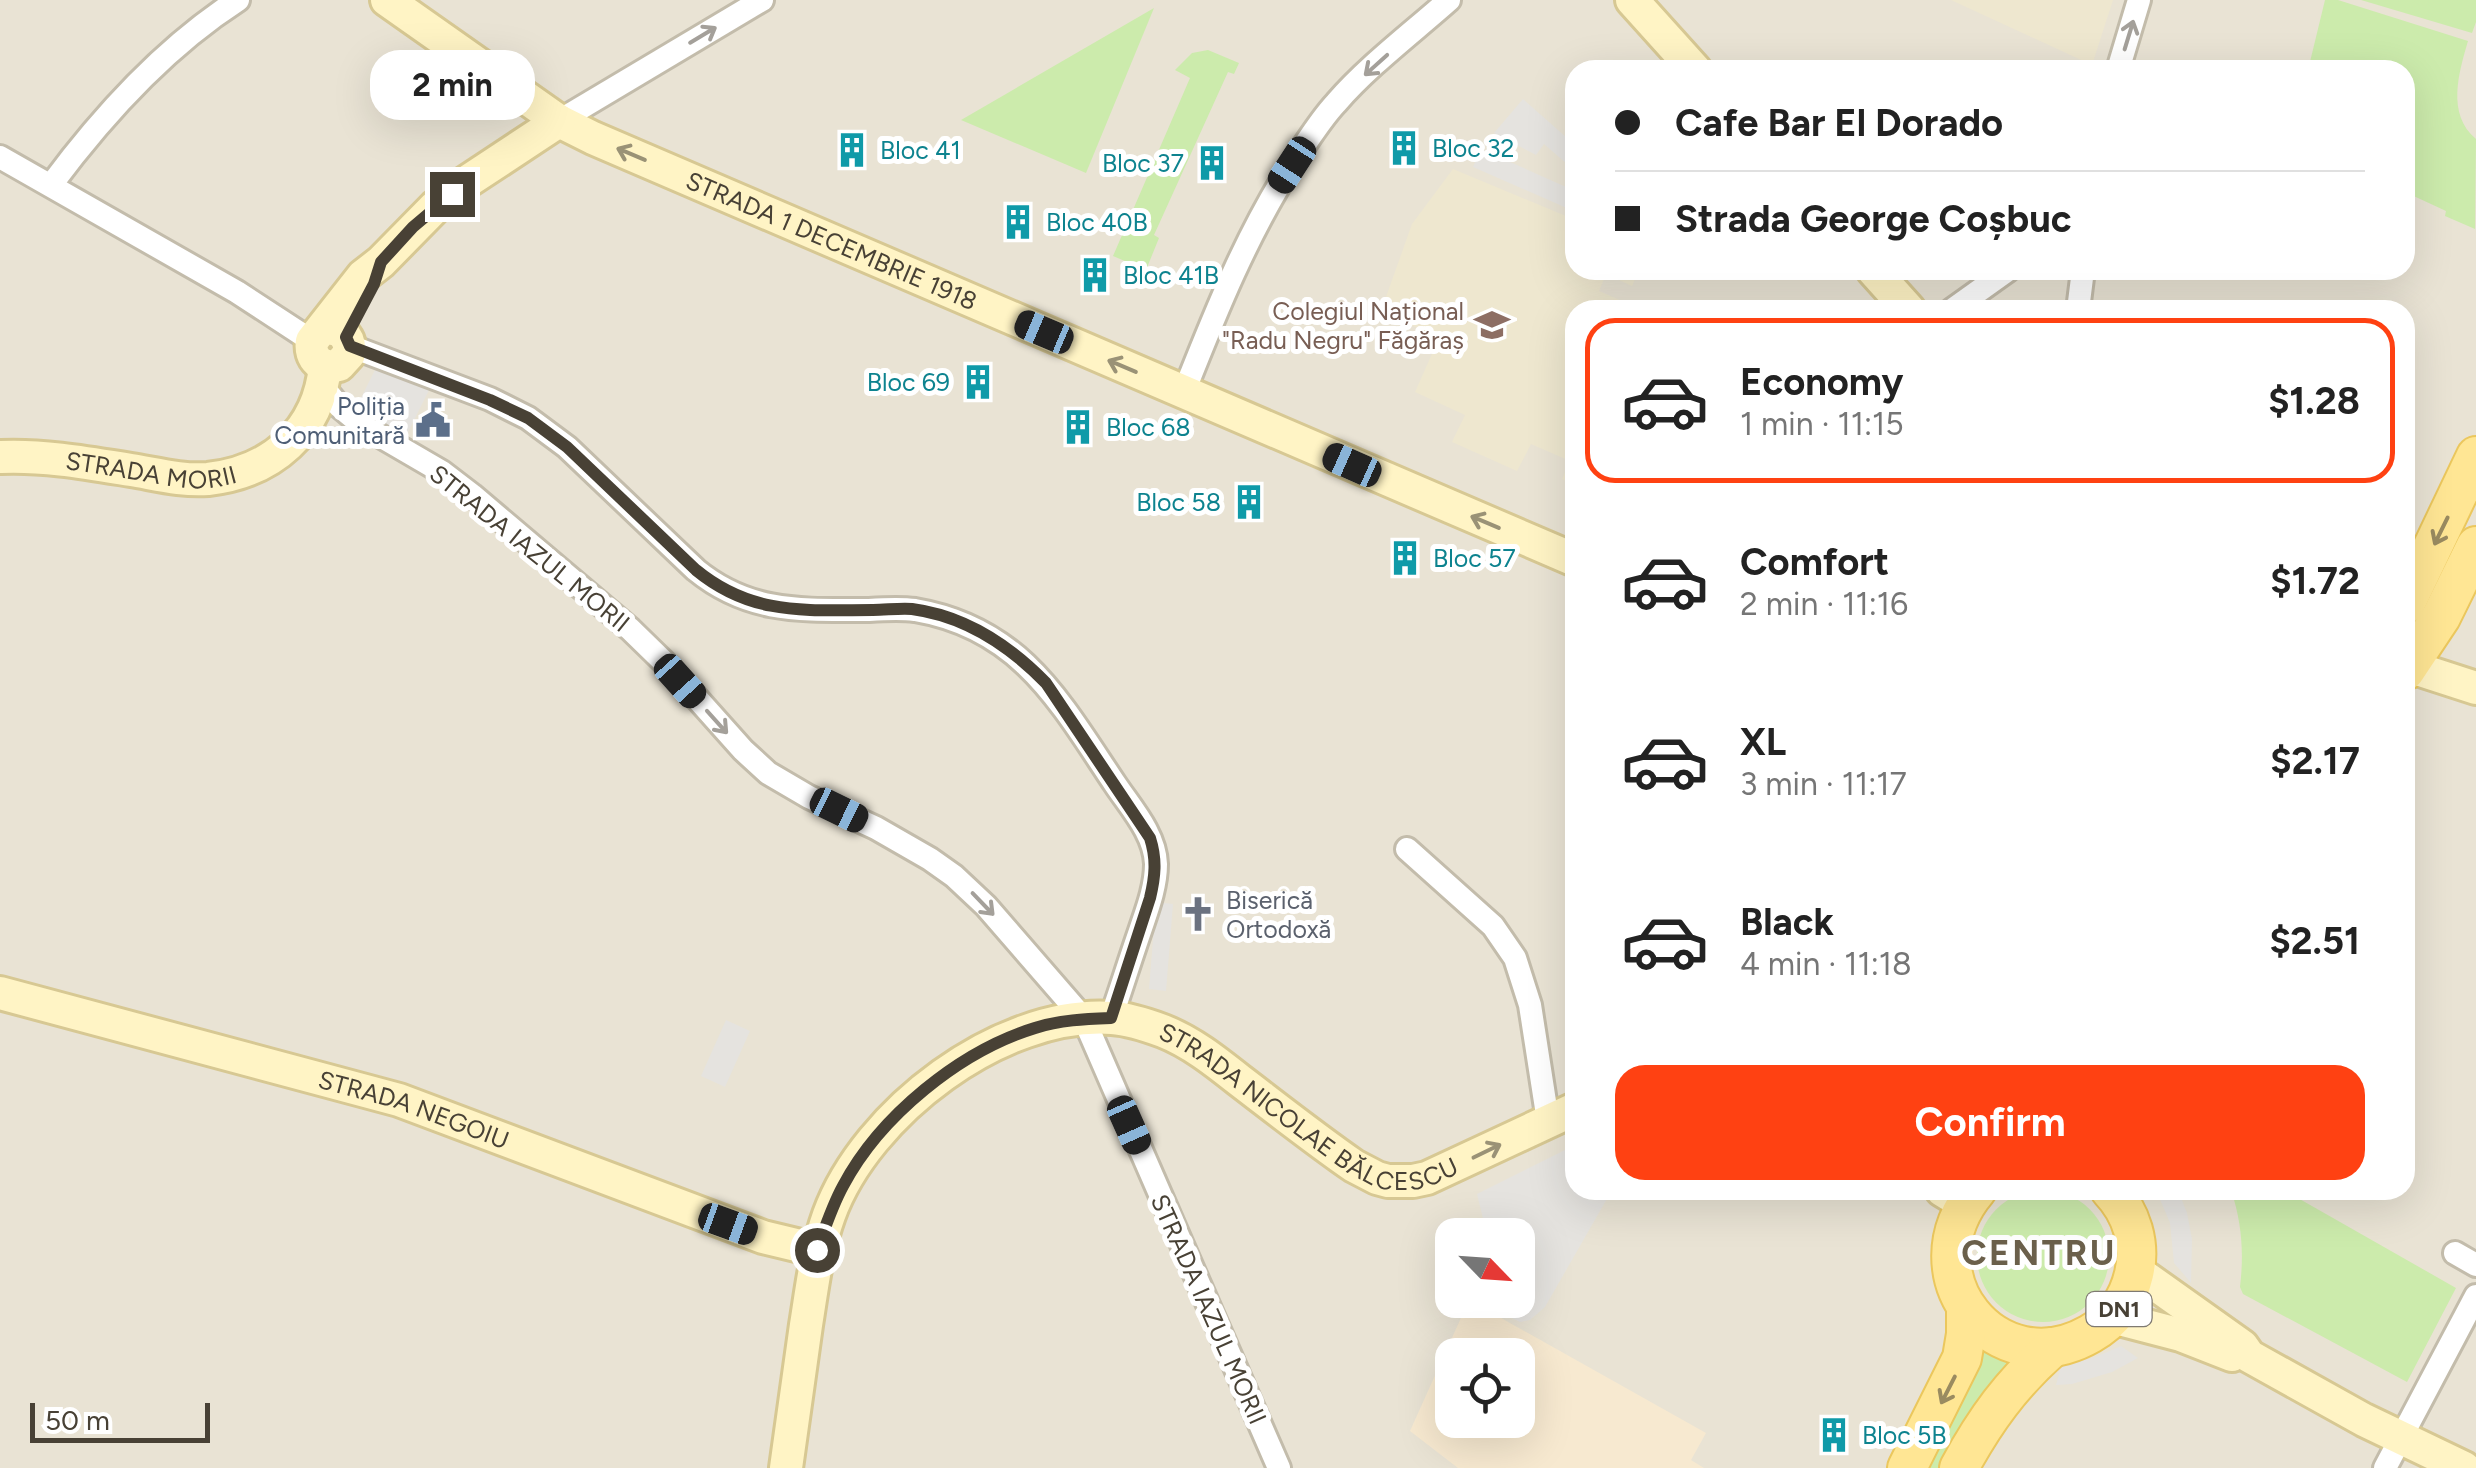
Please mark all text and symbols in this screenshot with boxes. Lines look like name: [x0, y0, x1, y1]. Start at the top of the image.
one-way arrow: [2121, 20, 2139, 51]
one-way arrow: [688, 25, 717, 45]
callout: 2 min: [370, 49, 534, 119]
one-way arrow: [1364, 53, 1389, 76]
text: 2 min: [412, 66, 493, 104]
text: Cafe Bar El Dorado: [1675, 100, 2003, 146]
building icon: Bloc 32: [1385, 129, 1423, 167]
building icon: Bloc 41: [833, 131, 871, 169]
car: [1263, 132, 1321, 198]
place label: Bloc 32: [1432, 133, 1515, 163]
place label: Bloc 41: [880, 135, 961, 165]
one-way arrow: [616, 144, 647, 162]
building icon: Bloc 37: [1193, 144, 1231, 182]
place label: Bloc 37: [1102, 148, 1184, 178]
street label: STRADA 1 DECEMBRIE 1918: [682, 165, 982, 316]
route end: [430, 172, 475, 217]
text: Strada George Coșbuc: [1675, 196, 2072, 242]
building icon: Bloc 40B: [999, 203, 1037, 241]
place label: Bloc 40B: [1046, 207, 1148, 237]
building icon: Bloc 41B: [1076, 256, 1114, 294]
place label: Bloc 41B: [1123, 260, 1219, 290]
place label: Colegiul Național "Radu Negru" Făgăraș: [1222, 296, 1464, 355]
car: [1011, 306, 1077, 358]
school or university icon: Colegiul Național "Radu Negru" Făgăraș: [1473, 306, 1511, 344]
one-way arrow: [1108, 356, 1138, 374]
icon: car: [1620, 356, 1710, 446]
text: Economy: [1740, 359, 1903, 405]
building icon: Bloc 69: [959, 363, 997, 401]
place label: Bloc 69: [867, 367, 950, 397]
text: $1.28: [2268, 378, 2360, 424]
place label: Poliția Comunitară: [274, 391, 405, 450]
public building icon: Poliția Comunitară: [414, 401, 452, 439]
text: 1 min · 11:15: [1740, 405, 1904, 443]
building icon: Bloc 68: [1059, 408, 1097, 446]
place label: Bloc 68: [1106, 412, 1190, 442]
car: [1318, 439, 1386, 491]
street label: STRADA MORII: [64, 445, 240, 494]
street label: STRADA IAZUL MORII: [424, 458, 636, 638]
building icon: Bloc 58: [1230, 483, 1268, 521]
place label: Bloc 58: [1136, 487, 1221, 517]
one-way arrow: [1470, 511, 1501, 529]
one-way arrow: [2431, 515, 2450, 545]
icon: car: [1620, 536, 1710, 626]
building icon: Bloc 57: [1386, 539, 1424, 577]
text: Comfort: [1740, 539, 1889, 585]
place label: Bloc 57: [1433, 543, 1516, 573]
text: $1.72: [2270, 558, 2360, 604]
text: 2 min · 11:16: [1740, 585, 1908, 623]
car: [649, 649, 711, 713]
one-way arrow: [706, 709, 729, 734]
icon: car: [1620, 716, 1710, 806]
text: XL: [1740, 719, 1786, 765]
text: $2.17: [2270, 738, 2360, 784]
text: 3 min · 11:17: [1740, 765, 1907, 803]
car: [805, 783, 873, 837]
place label: Biserică Ortodoxă: [1226, 885, 1331, 944]
one-way arrow: [971, 891, 995, 915]
church icon: Biserică Ortodoxă: [1179, 895, 1217, 933]
icon: car: [1620, 896, 1710, 986]
text: Black: [1740, 899, 1834, 945]
text: $2.51: [2269, 918, 2360, 964]
text: 4 min · 11:18: [1740, 945, 1912, 983]
street label: STRADA NICOLAE BĂLCESCU: [1155, 1016, 1463, 1197]
street label: STRADA NEGOIU: [315, 1064, 513, 1155]
button: Confirm: [1615, 1065, 2365, 1180]
car: [1103, 1091, 1155, 1159]
one-way arrow: [1472, 1141, 1501, 1160]
street label: STRADA IAZUL MORII: [1145, 1189, 1273, 1429]
car: [695, 1200, 761, 1248]
north arrow: [1435, 1218, 1535, 1318]
map controls: [1435, 1218, 1535, 1438]
route start: [795, 1228, 840, 1273]
district label: CENTRU: [1961, 1232, 2117, 1274]
road number: DN1: [2086, 1292, 2152, 1326]
button: locate: [1435, 1338, 1535, 1438]
one-way arrow: [1938, 1375, 1957, 1405]
scale bar: [30, 1398, 210, 1442]
text: 50 m: [45, 1403, 110, 1437]
building icon: Bloc 5B: [1815, 1416, 1853, 1454]
place label: Bloc 5B: [1862, 1420, 1947, 1450]

